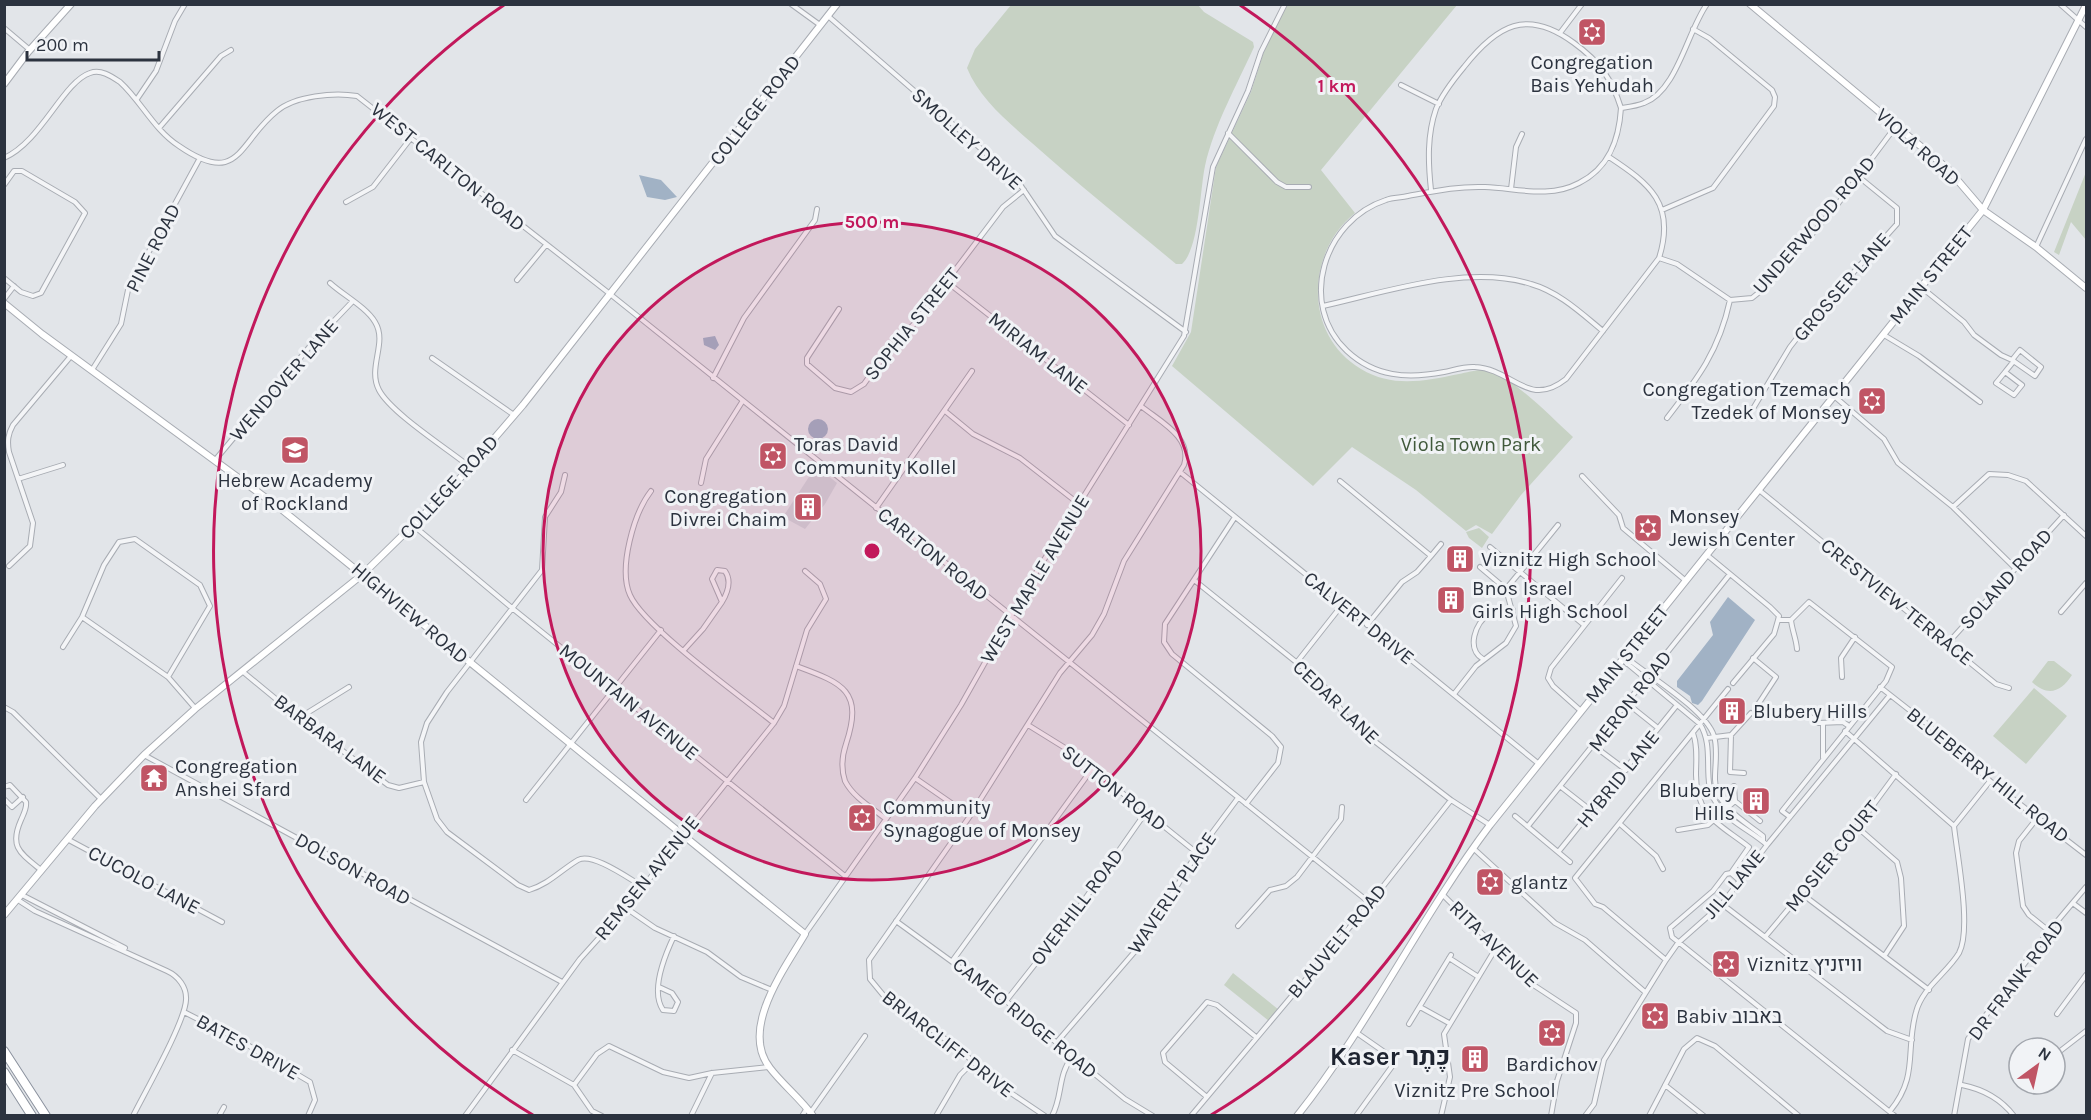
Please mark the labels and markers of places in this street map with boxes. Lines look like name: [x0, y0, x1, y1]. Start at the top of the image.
synagogue icon: Congregation Bais Yehudah: [1576, 16, 1608, 48]
place label: Congregation Bais Yehudah: [1530, 51, 1654, 97]
place label: Congregation Tzemach Tzedek of Monsey: [1643, 378, 1851, 424]
synagogue icon: Congregation Tzemach Tzedek of Monsey: [1856, 385, 1888, 417]
place label: Toras David Community Kollel: [794, 433, 956, 479]
school or university icon: Hebrew Academy of Rockland: [279, 434, 311, 466]
synagogue icon: Toras David Community Kollel: [757, 440, 789, 472]
place label: Hebrew Academy of Rockland: [217, 469, 373, 515]
place label: Congregation Divrei Chaim: [664, 485, 787, 531]
building icon: Congregation Divrei Chaim: [792, 491, 824, 523]
place label: Monsey Jewish Center: [1669, 505, 1796, 551]
synagogue icon: Monsey Jewish Center: [1632, 512, 1664, 544]
centre of rings: [862, 541, 882, 561]
building icon: Viznitz High School: [1444, 543, 1476, 575]
place label: Viznitz High School: [1481, 548, 1657, 571]
place label: Bnos Israel Girls High School: [1472, 577, 1628, 623]
building icon: Bnos Israel Girls High School: [1435, 584, 1467, 616]
building icon: Blubery Hills: [1716, 695, 1748, 727]
place label: Blubery Hills: [1753, 700, 1868, 723]
place label: Congregation Anshei Sfard: [175, 755, 298, 801]
temple icon: Congregation Anshei Sfard: [138, 762, 170, 794]
place label: Bluberry Hills: [1659, 779, 1735, 825]
building icon: Bluberry Hills: [1740, 785, 1772, 817]
place label: Community Synagogue of Monsey: [883, 796, 1081, 842]
synagogue icon: Community Synagogue of Monsey: [846, 802, 878, 834]
synagogue icon: glantz: [1474, 866, 1506, 898]
place label: glantz: [1511, 871, 1568, 894]
synagogue icon: Viznitz וויזניץ: [1710, 948, 1742, 980]
place label: Viznitz וויזניץ: [1747, 953, 1862, 976]
synagogue icon: Babiv באבוב: [1639, 1000, 1671, 1032]
place label: Babiv באבוב: [1676, 1005, 1783, 1028]
synagogue icon: Bardichov: [1536, 1017, 1568, 1049]
building icon: Viznitz Pre School: [1459, 1043, 1491, 1075]
place label: Bardichov: [1506, 1053, 1598, 1076]
place label: Viznitz Pre School: [1394, 1079, 1556, 1102]

